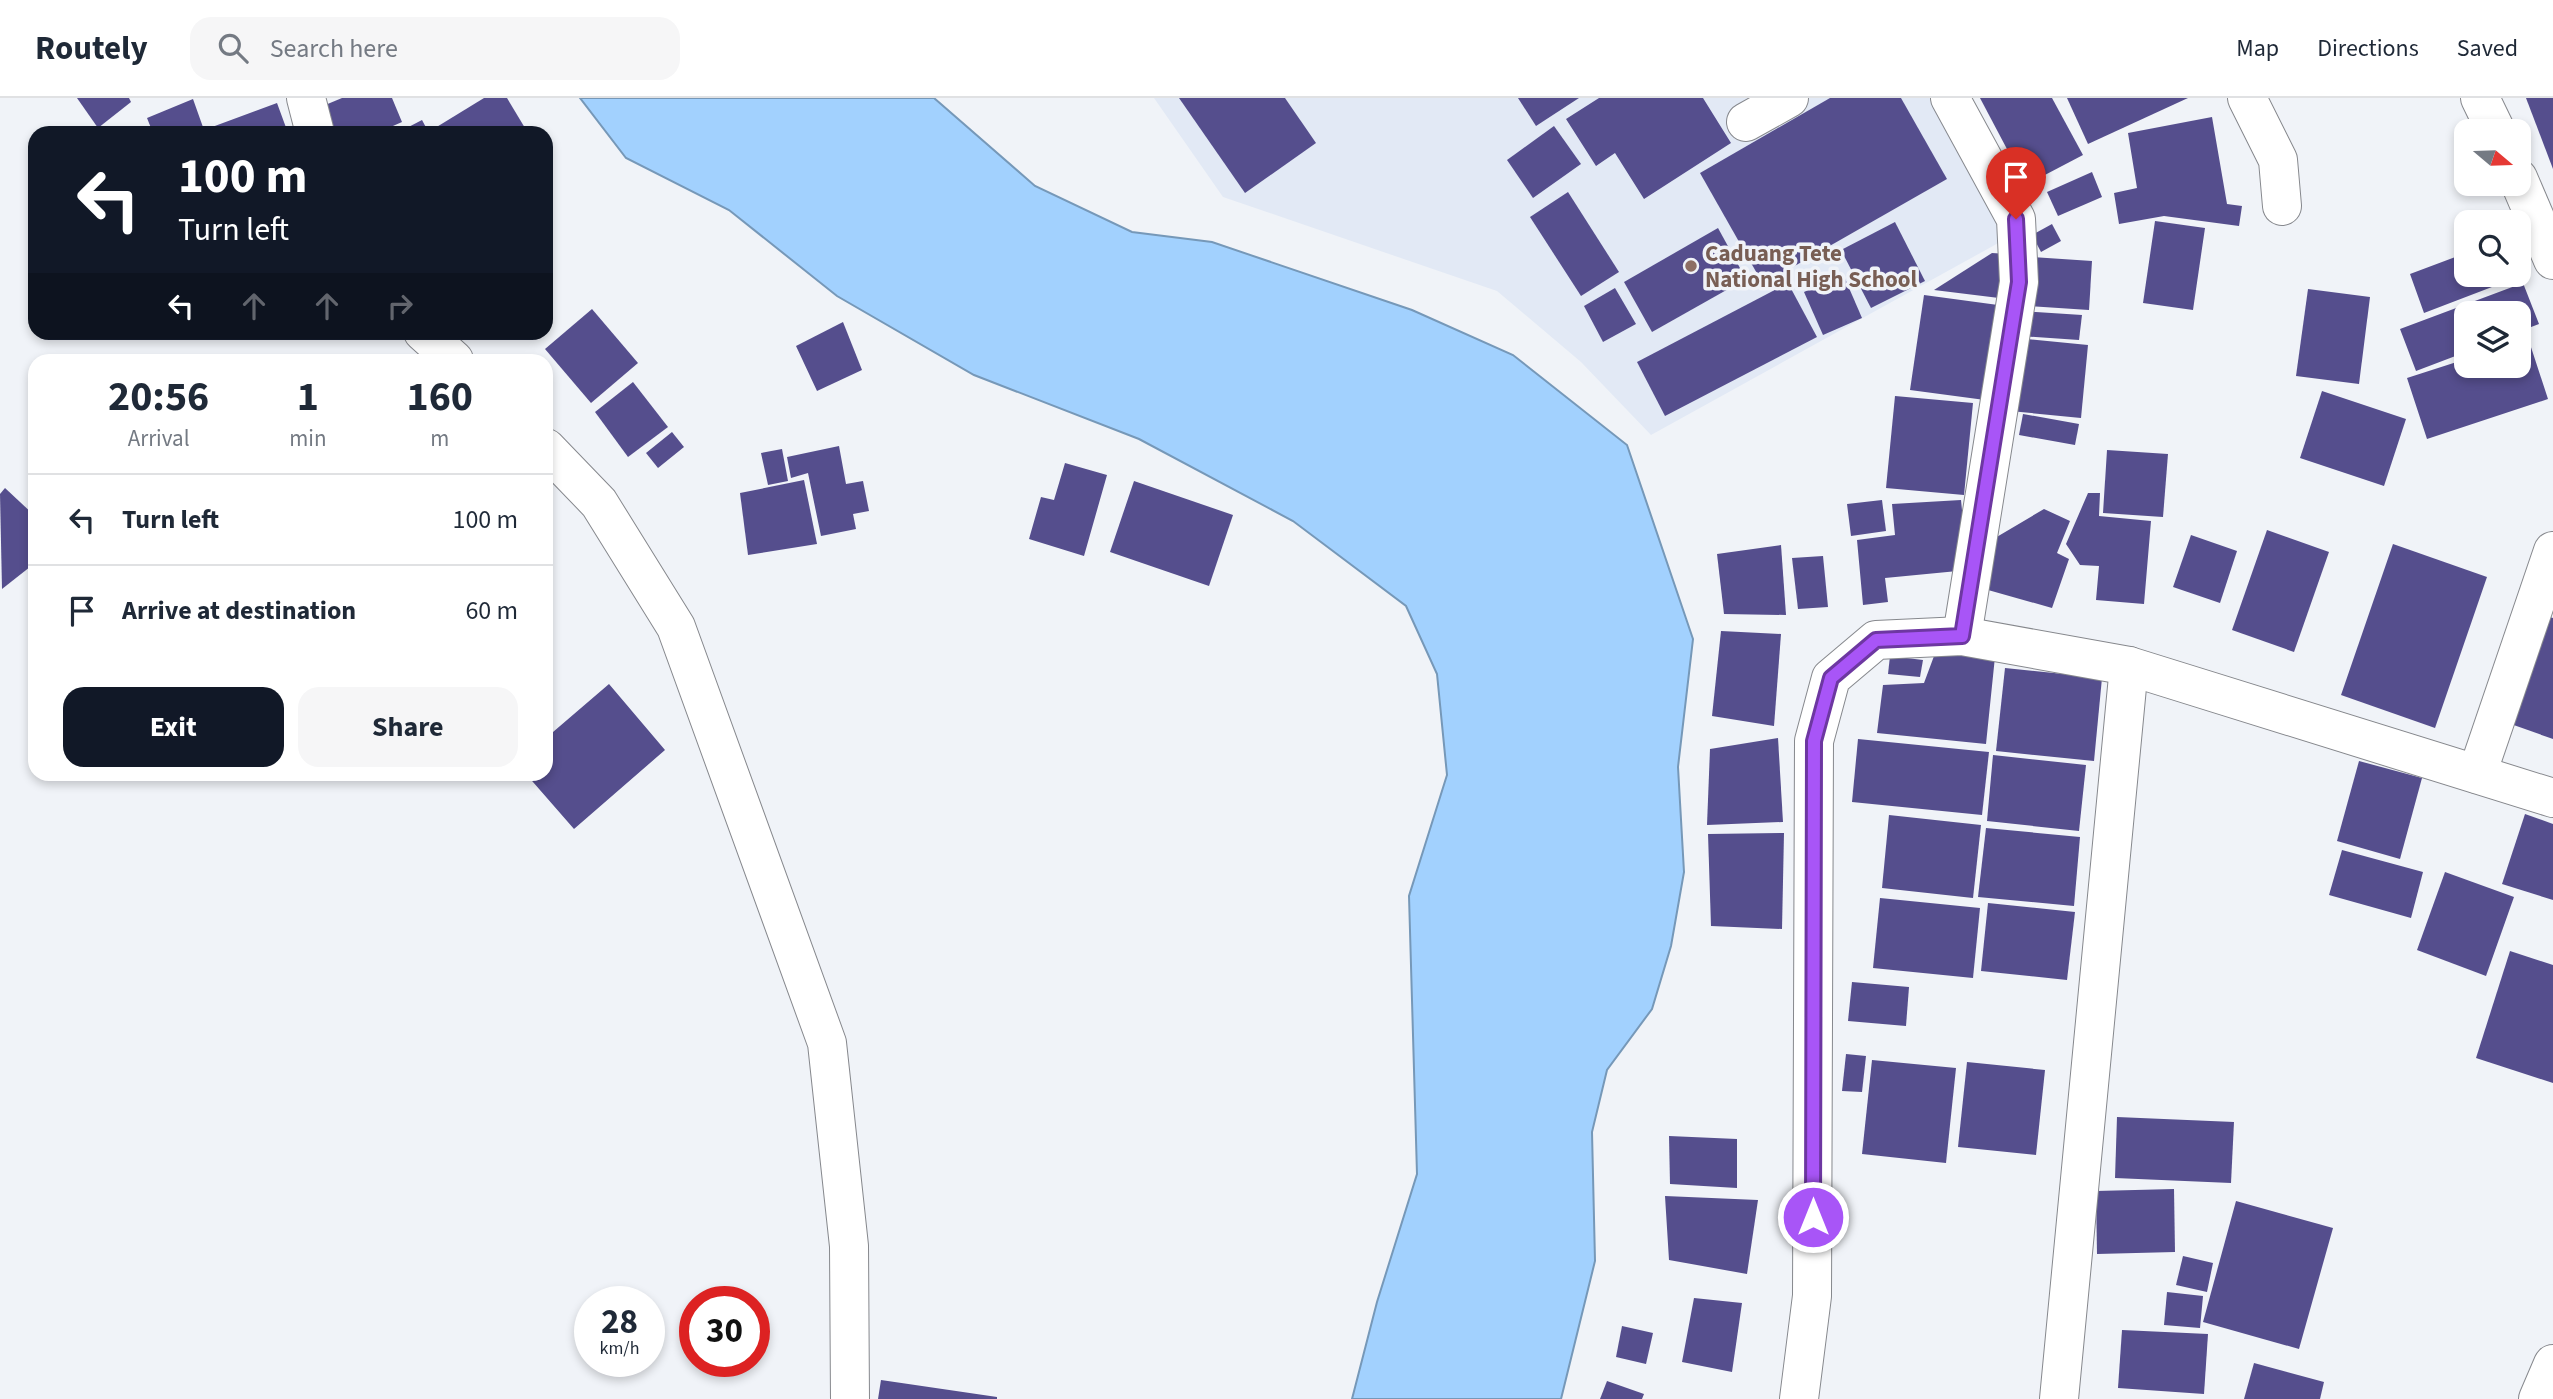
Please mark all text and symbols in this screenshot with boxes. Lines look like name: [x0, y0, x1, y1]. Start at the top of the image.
search box: [190, 17, 680, 80]
text: Routely: [35, 25, 148, 72]
icon: search: [214, 29, 252, 67]
text: Search here: [270, 30, 398, 67]
text: Map: [2236, 31, 2279, 66]
text: Directions: [2317, 31, 2419, 66]
text: Saved: [2457, 31, 2518, 66]
north arrow: [2454, 119, 2530, 196]
map controls: [2454, 119, 2531, 378]
text: 100 m: [178, 142, 307, 212]
pin: [1986, 147, 2046, 219]
icon: left: [63, 154, 154, 245]
icon: arrive: [1997, 158, 2035, 196]
text: Turn left: [178, 207, 289, 253]
button: search: [2454, 210, 2531, 287]
place label: Caduang Tete National High School: [1705, 237, 1917, 296]
marker: Caduang Tete National High School: [1683, 258, 1699, 274]
icon: left: [162, 287, 200, 325]
icon: ahead: [235, 287, 273, 325]
icon: ahead: [308, 287, 346, 325]
icon: right: [381, 287, 419, 325]
button: layers: [2454, 301, 2531, 378]
text: 20:56: [108, 367, 209, 427]
text: 1: [297, 367, 319, 427]
text: 160: [406, 367, 473, 427]
text: Arrival: [128, 422, 190, 455]
text: min: [289, 422, 327, 455]
text: m: [430, 422, 449, 455]
icon: left: [63, 501, 101, 539]
text: Turn left: [122, 501, 219, 538]
text: 100 m: [452, 501, 518, 538]
icon: arrive: [63, 592, 101, 630]
text: Arrive at destination: [122, 592, 356, 629]
text: 60 m: [465, 592, 518, 629]
button: Exit: [63, 687, 284, 767]
button: Share: [298, 687, 518, 767]
position arrow: [1776, 1180, 1850, 1254]
speed limit sign: 30: [679, 1286, 770, 1377]
text: 28: [601, 1297, 638, 1347]
text: km/h: [600, 1336, 639, 1361]

